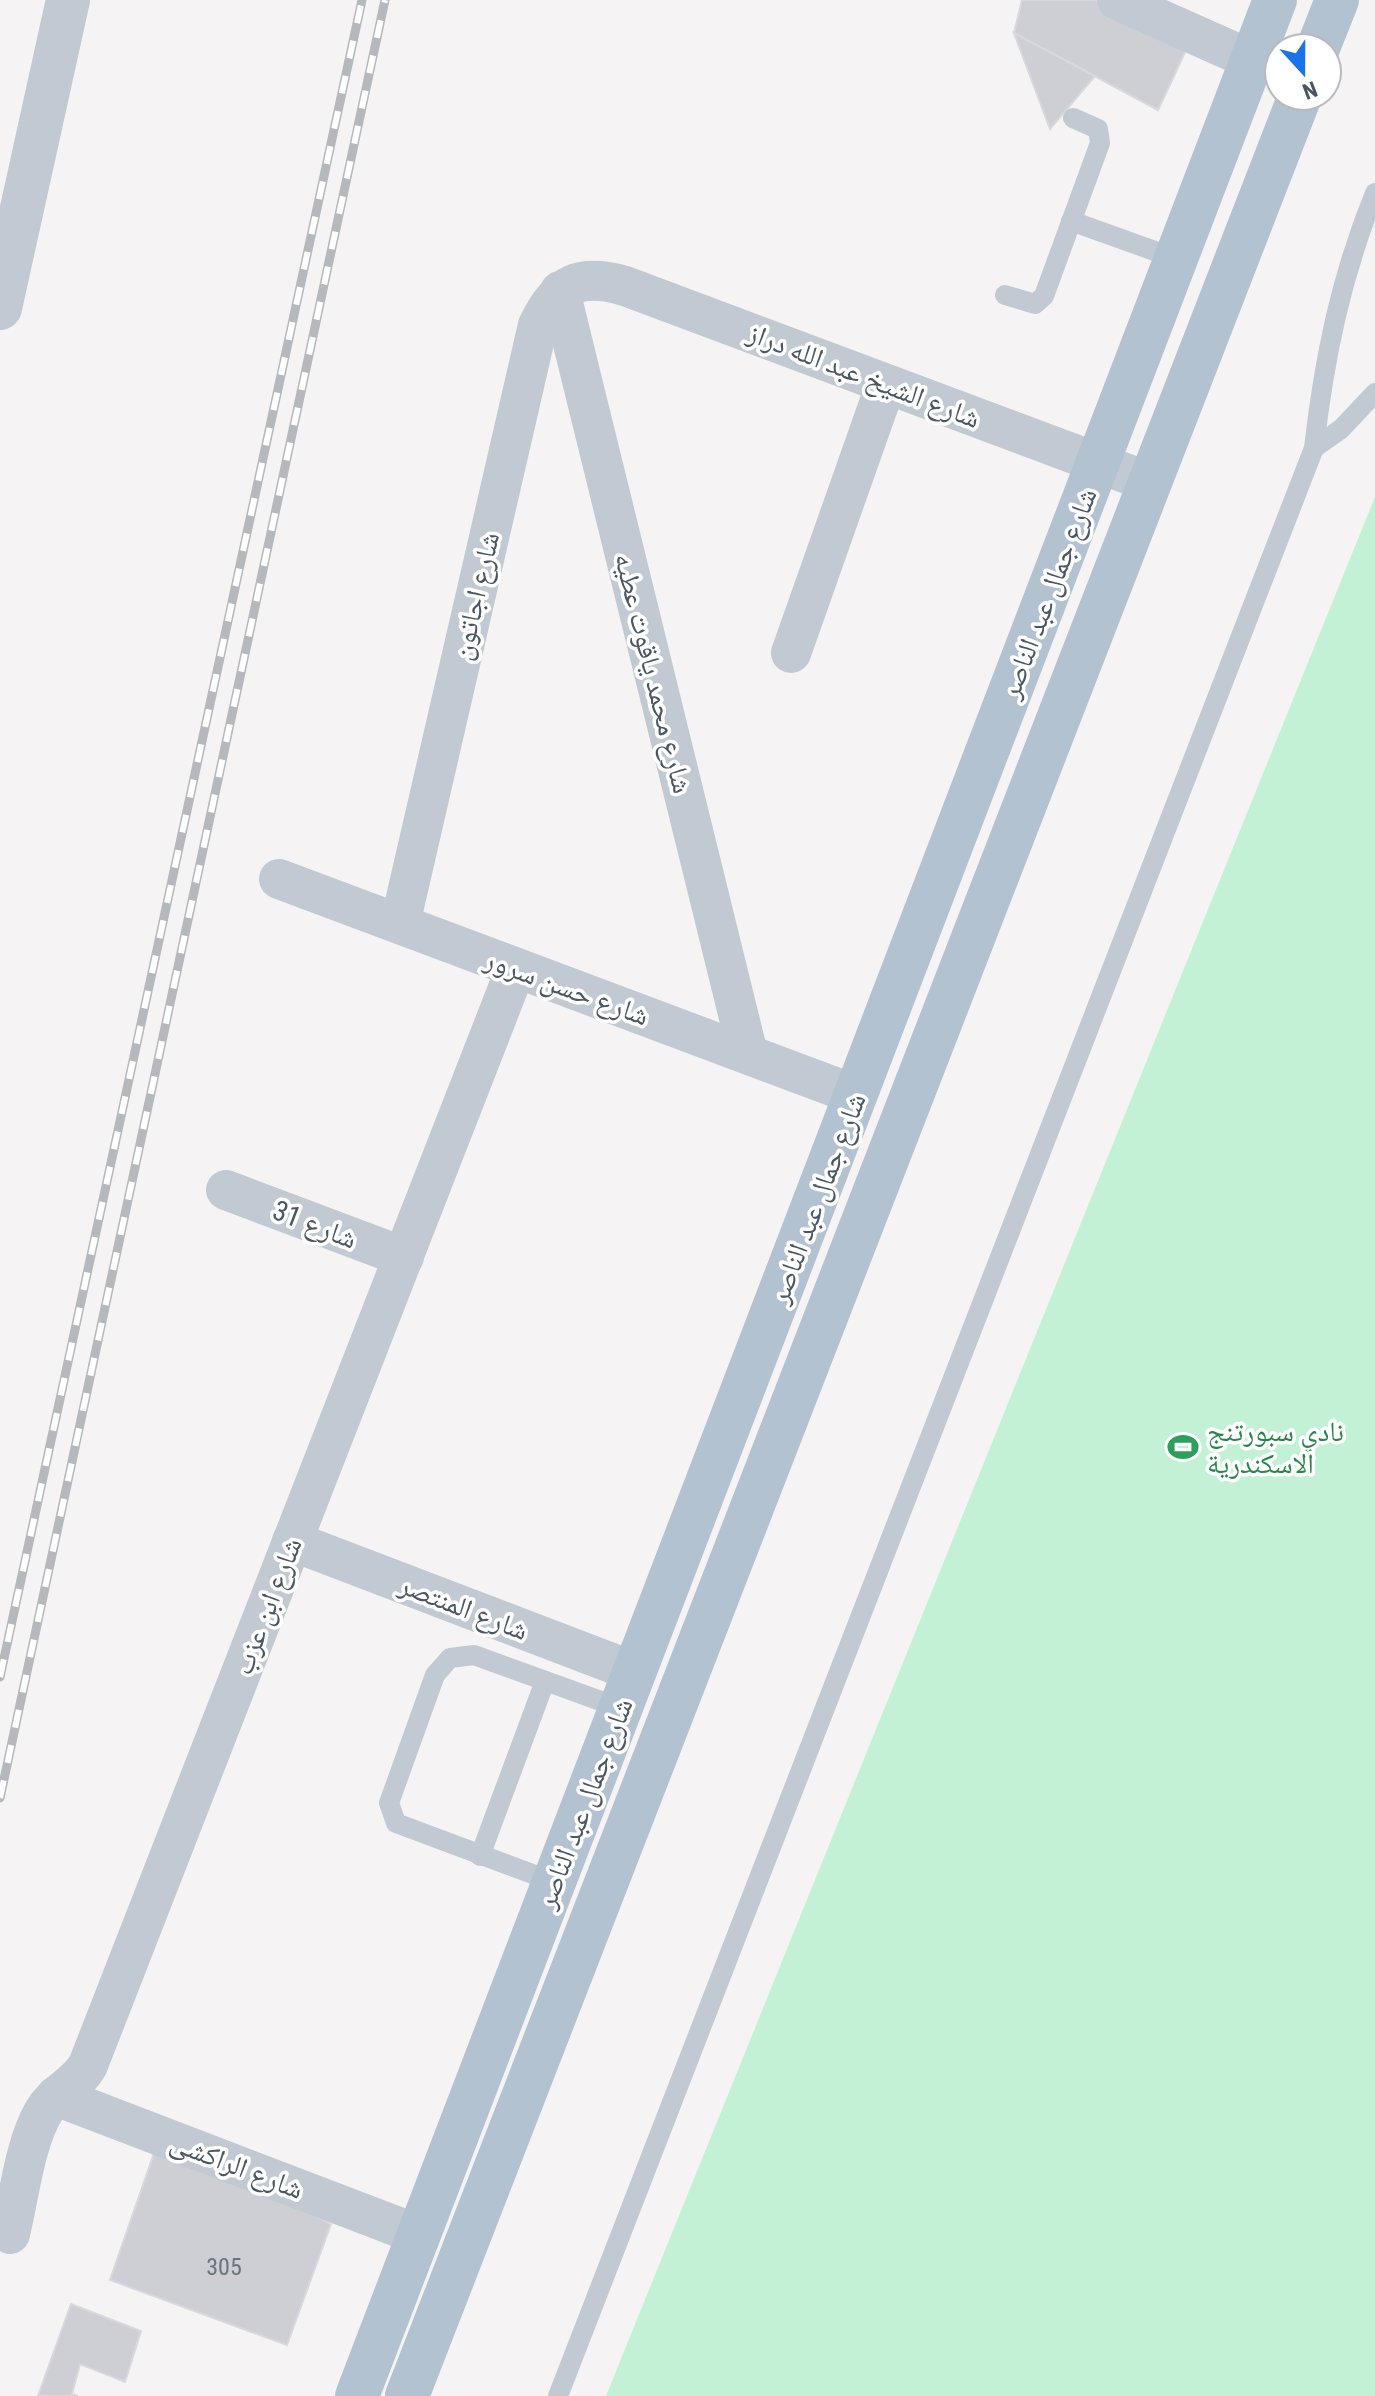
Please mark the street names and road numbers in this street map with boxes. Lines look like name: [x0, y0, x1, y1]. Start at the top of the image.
street label: شارع الشيخ عبد الله دراز: [742, 316, 985, 436]
street label: شارع جمال عبد الناصر: [993, 483, 1105, 704]
street label: شارع اجاتون: [445, 529, 507, 664]
street label: شارع محمد ياقوت عطيه: [607, 550, 699, 797]
street label: شارع حسن سرور: [479, 942, 654, 1033]
street label: شارع جمال عبد الناصر: [762, 1088, 874, 1309]
street label: شارع 31: [268, 1193, 361, 1256]
street label: شارع ابن عزب: [226, 1533, 310, 1680]
street label: شارع المنتصر: [394, 1567, 533, 1648]
street label: شارع جمال عبد الناصر: [529, 1693, 641, 1914]
street label: شارع الراكشى: [165, 2125, 308, 2207]

